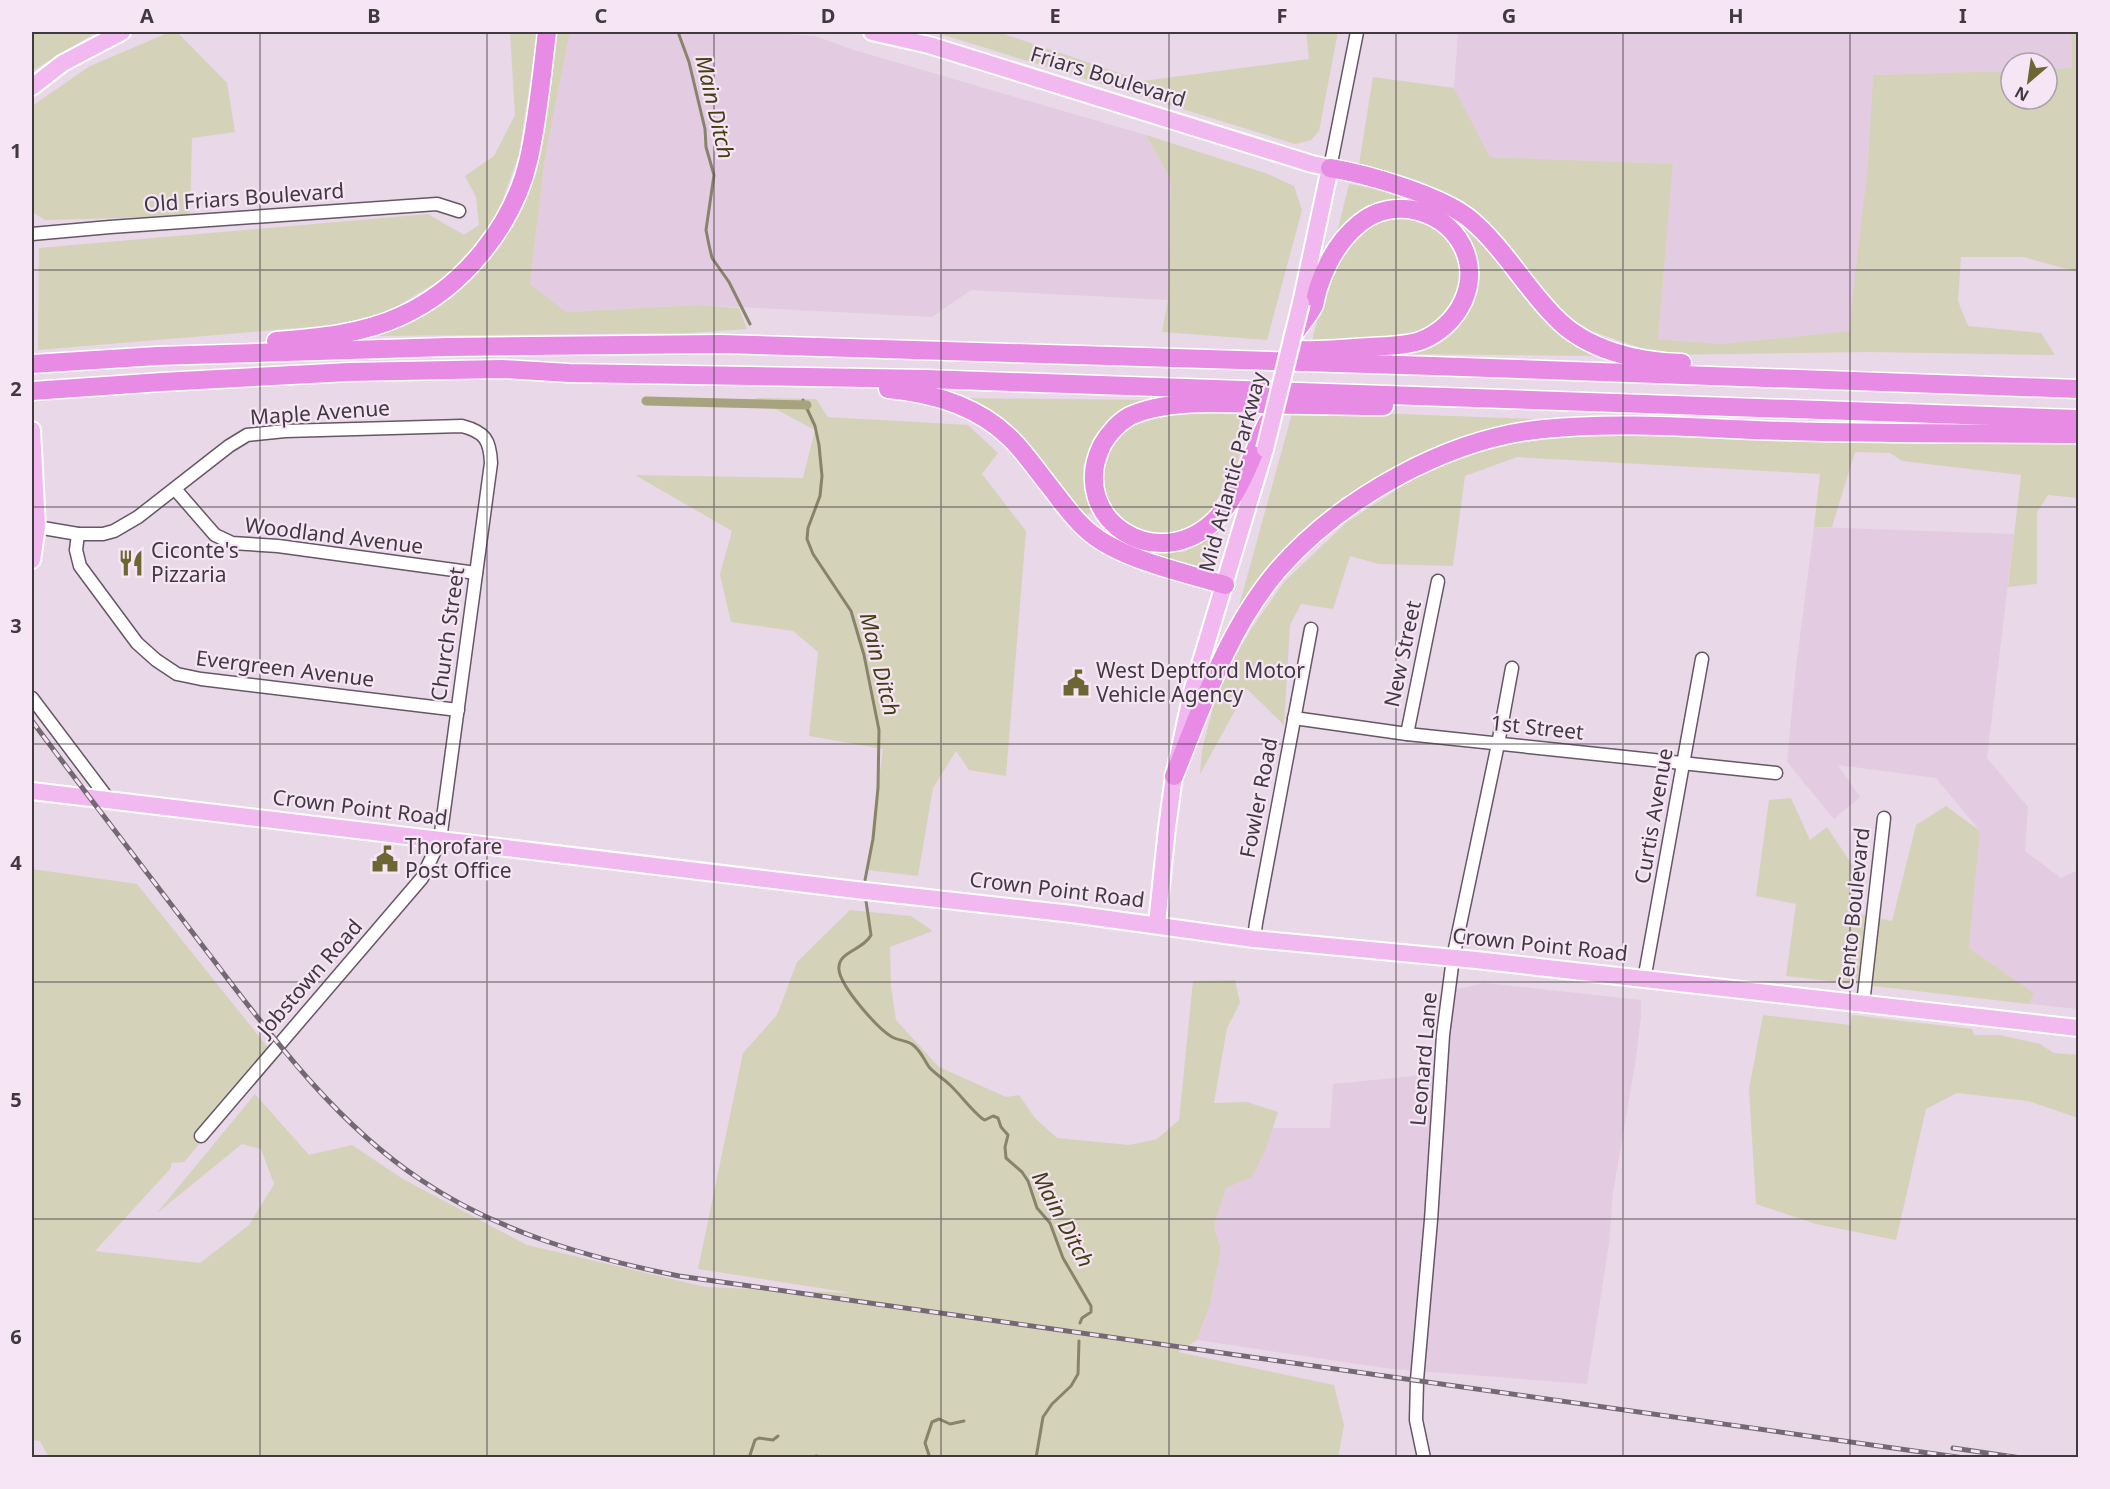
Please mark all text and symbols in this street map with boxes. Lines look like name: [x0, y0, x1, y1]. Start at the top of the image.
text: A: [140, 2, 154, 29]
text: B: [367, 2, 381, 29]
text: C: [595, 2, 608, 29]
text: D: [821, 2, 835, 29]
text: E: [1049, 2, 1061, 29]
text: F: [1277, 2, 1287, 29]
text: G: [1502, 2, 1516, 29]
text: H: [1728, 2, 1744, 29]
text: I: [1959, 2, 1967, 29]
street label: Friars Boulevard: [1027, 39, 1189, 113]
north arrow: [1999, 51, 2059, 111]
water label: Main Ditch: [689, 52, 742, 162]
text: N: [2011, 81, 2033, 107]
text: 1: [10, 137, 22, 164]
street label: Old Friars Boulevard: [143, 176, 345, 218]
street label: Mid Atlantic Parkway: [1192, 368, 1272, 575]
text: 2: [10, 375, 22, 402]
street label: Maple Avenue: [249, 393, 391, 431]
street label: Woodland Avenue: [243, 510, 425, 560]
place label: Ciconte's Pizzaria: [151, 536, 239, 588]
restaurant icon: Ciconte's Pizzaria: [116, 548, 146, 578]
street label: Church Street: [424, 565, 470, 702]
street label: New Street: [1377, 598, 1427, 710]
water label: Main Ditch: [854, 609, 908, 719]
text: 3: [10, 612, 22, 639]
street label: Evergreen Avenue: [194, 643, 376, 693]
place label: West Deptford Motor Vehicle Agency: [1096, 656, 1305, 708]
public building icon: West Deptford Motor Vehicle Agency: [1061, 668, 1091, 698]
street label: 1st Street: [1489, 708, 1586, 746]
street label: Fowler Road: [1233, 735, 1283, 860]
street label: Curtis Avenue: [1627, 746, 1679, 886]
street label: Crown Point Road: [271, 782, 449, 832]
street label: Cento Boulevard: [1831, 826, 1875, 992]
place label: Thorofare Post Office: [405, 832, 512, 884]
public building icon: Thorofare Post Office: [370, 844, 400, 874]
text: 4: [10, 849, 22, 876]
street label: Crown Point Road: [968, 864, 1146, 914]
street label: Jobstown Road: [249, 913, 368, 1043]
street label: Crown Point Road: [1451, 921, 1629, 967]
street label: Leonard Lane: [1403, 991, 1443, 1127]
text: 5: [10, 1086, 22, 1113]
water label: Main Ditch: [1026, 1165, 1102, 1272]
text: 6: [10, 1323, 22, 1350]

